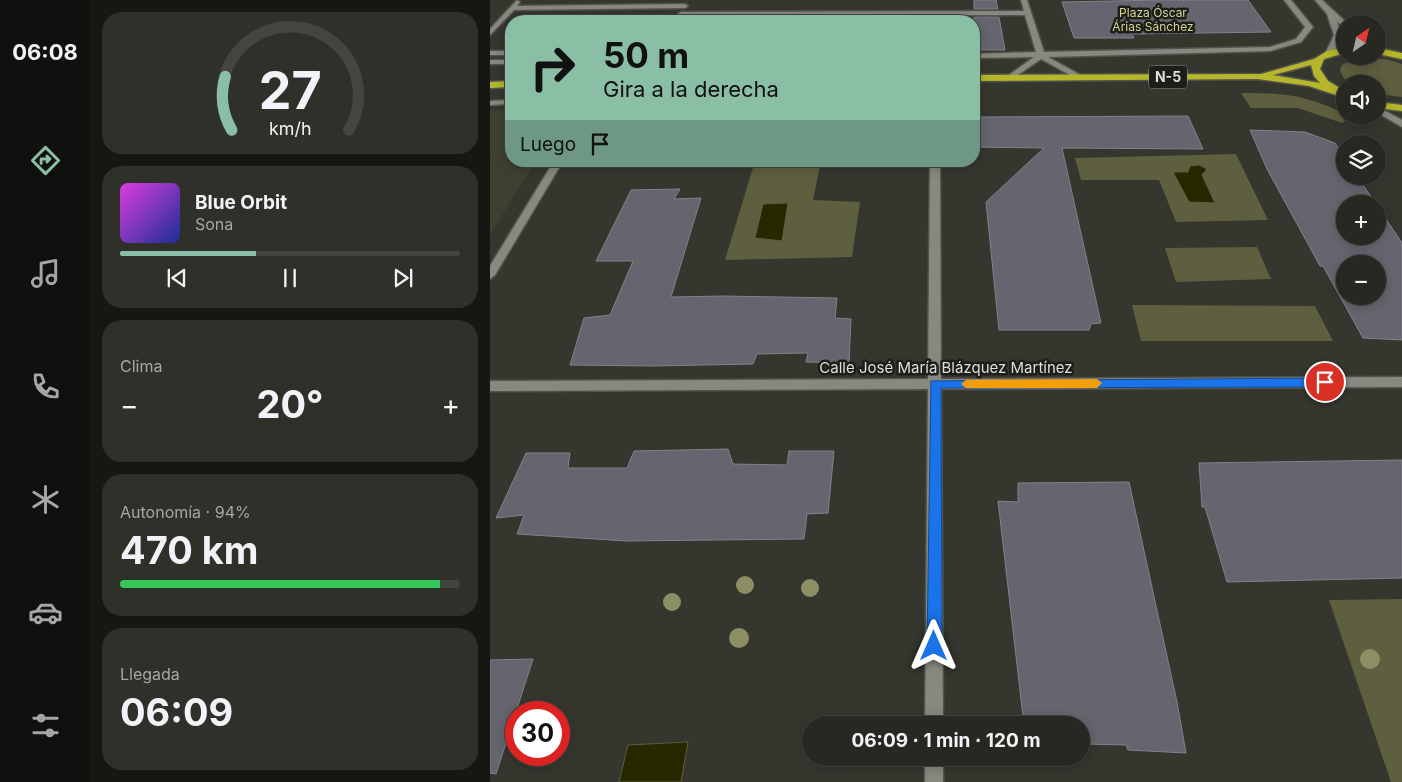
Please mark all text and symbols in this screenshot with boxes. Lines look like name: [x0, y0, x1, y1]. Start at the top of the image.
park label: Plaza Óscar Árias Sánchez: [1112, 5, 1194, 34]
north arrow: [1336, 15, 1386, 65]
map controls: [1336, 15, 1386, 305]
text: 50 m: [603, 34, 689, 76]
icon: right: [520, 35, 585, 100]
text: 06:08: [12, 39, 78, 65]
text: 27: [259, 59, 322, 122]
road number: N-5: [1149, 66, 1187, 88]
button: sound: [1336, 75, 1386, 125]
text: Gira a la derecha: [603, 76, 779, 102]
text: km/h: [269, 118, 311, 139]
icon: arrive: [586, 130, 614, 158]
text: Luego: [520, 133, 576, 156]
button: layers: [1336, 135, 1386, 185]
icon: directions: [28, 143, 63, 178]
text: Blue Orbit: [195, 191, 287, 214]
button: +: [1336, 195, 1386, 245]
text: Sona: [195, 214, 233, 234]
button: −: [1336, 255, 1386, 305]
icon: music: [28, 256, 63, 291]
icon: previous: [163, 264, 191, 292]
icon: pause: [276, 264, 304, 292]
icon: next: [389, 264, 417, 292]
text: Clima: [120, 356, 162, 376]
street label: Calle José María Blázquez Martínez: [819, 358, 1073, 377]
pin: [1304, 361, 1346, 403]
icon: arrive: [1311, 368, 1339, 396]
icon: phone: [28, 369, 63, 404]
text: 20°: [256, 381, 324, 427]
text: −: [120, 388, 139, 422]
text: +: [441, 388, 460, 422]
icon: climate: [28, 482, 63, 517]
text: Autonomía · 94%: [120, 502, 251, 522]
text: 470 km: [120, 527, 259, 573]
icon: car: [28, 595, 63, 630]
position arrow: [907, 619, 959, 671]
text: Llegada: [120, 664, 180, 684]
text: 06:09: [120, 689, 233, 735]
speed limit sign: 30: [505, 701, 570, 766]
icon: filters: [28, 708, 63, 743]
text: 06:09 · 1 min · 120 m: [851, 729, 1041, 752]

